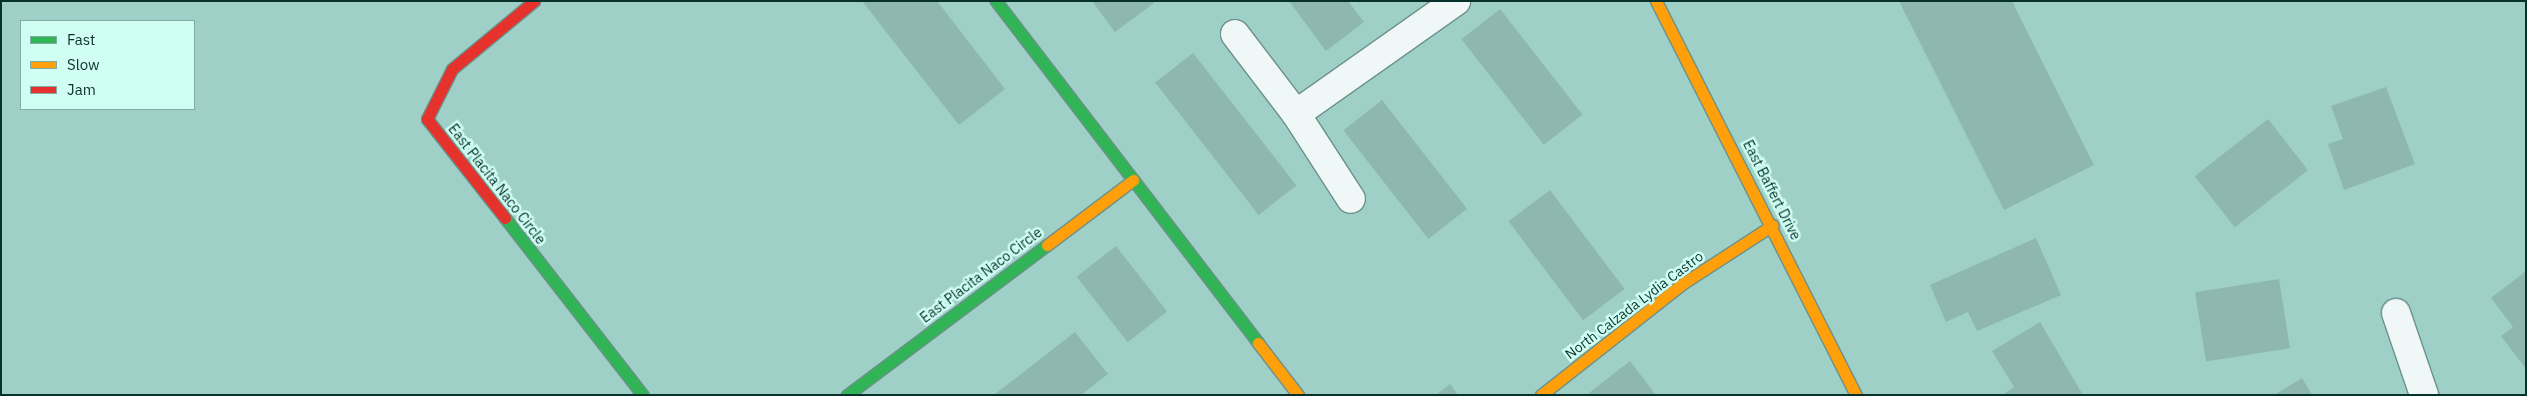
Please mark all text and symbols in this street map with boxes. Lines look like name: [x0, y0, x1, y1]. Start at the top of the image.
legend: [20, 20, 195, 110]
text: Fast: [67, 30, 95, 49]
text: Slow: [67, 55, 100, 74]
text: Jam: [67, 80, 96, 99]
street label: East Placita Naco Circle: [445, 121, 549, 247]
street label: East Baffert Drive: [1740, 137, 1804, 243]
street label: East Placita Naco Circle: [917, 224, 1045, 326]
street label: North Calzada Lydia Castro: [1562, 248, 1706, 362]

